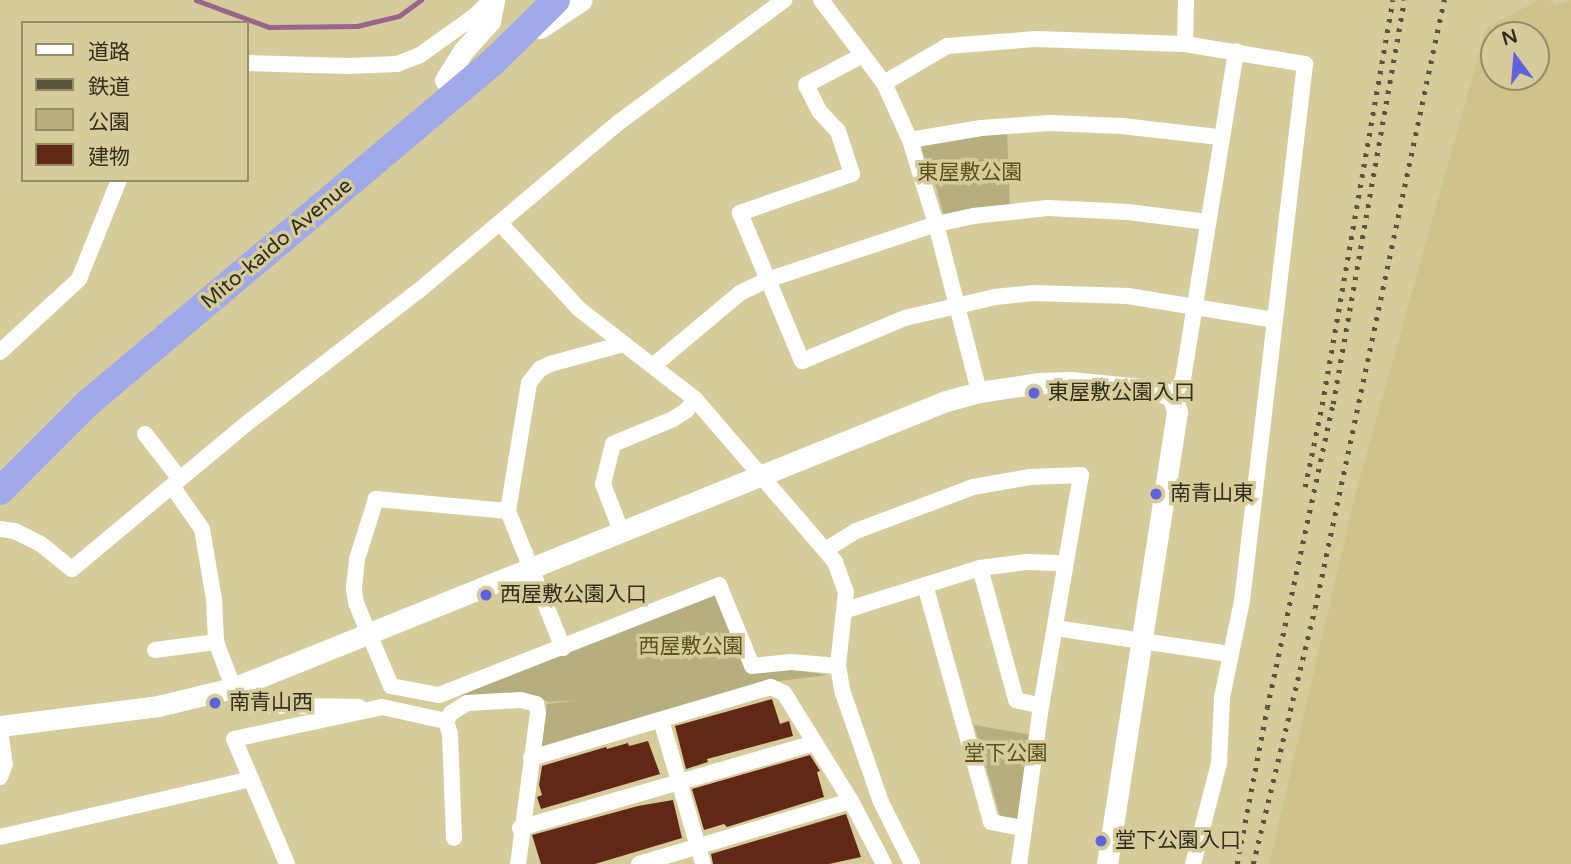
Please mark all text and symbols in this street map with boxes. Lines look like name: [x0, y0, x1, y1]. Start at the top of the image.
legend: [21, 21, 248, 182]
north arrow: [1480, 21, 1550, 91]
text: N: [1499, 25, 1520, 50]
text: 道路: [88, 40, 130, 65]
text: 鉄道: [88, 75, 130, 100]
text: 公園: [88, 110, 130, 135]
text: 建物: [88, 145, 130, 170]
park label: 東屋敷公園: [918, 160, 1022, 186]
street label: Mito-kaido Avenue: [196, 173, 358, 315]
place label: 東屋敷公園入口: [1048, 380, 1195, 406]
marker: 東屋敷公園入口: [1026, 385, 1042, 401]
place label: 南青山東: [1170, 481, 1254, 507]
marker: 南青山東: [1148, 486, 1164, 502]
place label: 西屋敷公園入口: [500, 582, 647, 608]
marker: 西屋敷公園入口: [478, 587, 494, 603]
park label: 西屋敷公園: [639, 634, 743, 660]
place label: 南青山西: [229, 690, 313, 716]
marker: 南青山西: [207, 695, 223, 711]
park label: 堂下公園: [964, 741, 1048, 767]
place label: 堂下公園入口: [1115, 828, 1241, 854]
marker: 堂下公園入口: [1093, 833, 1109, 849]

